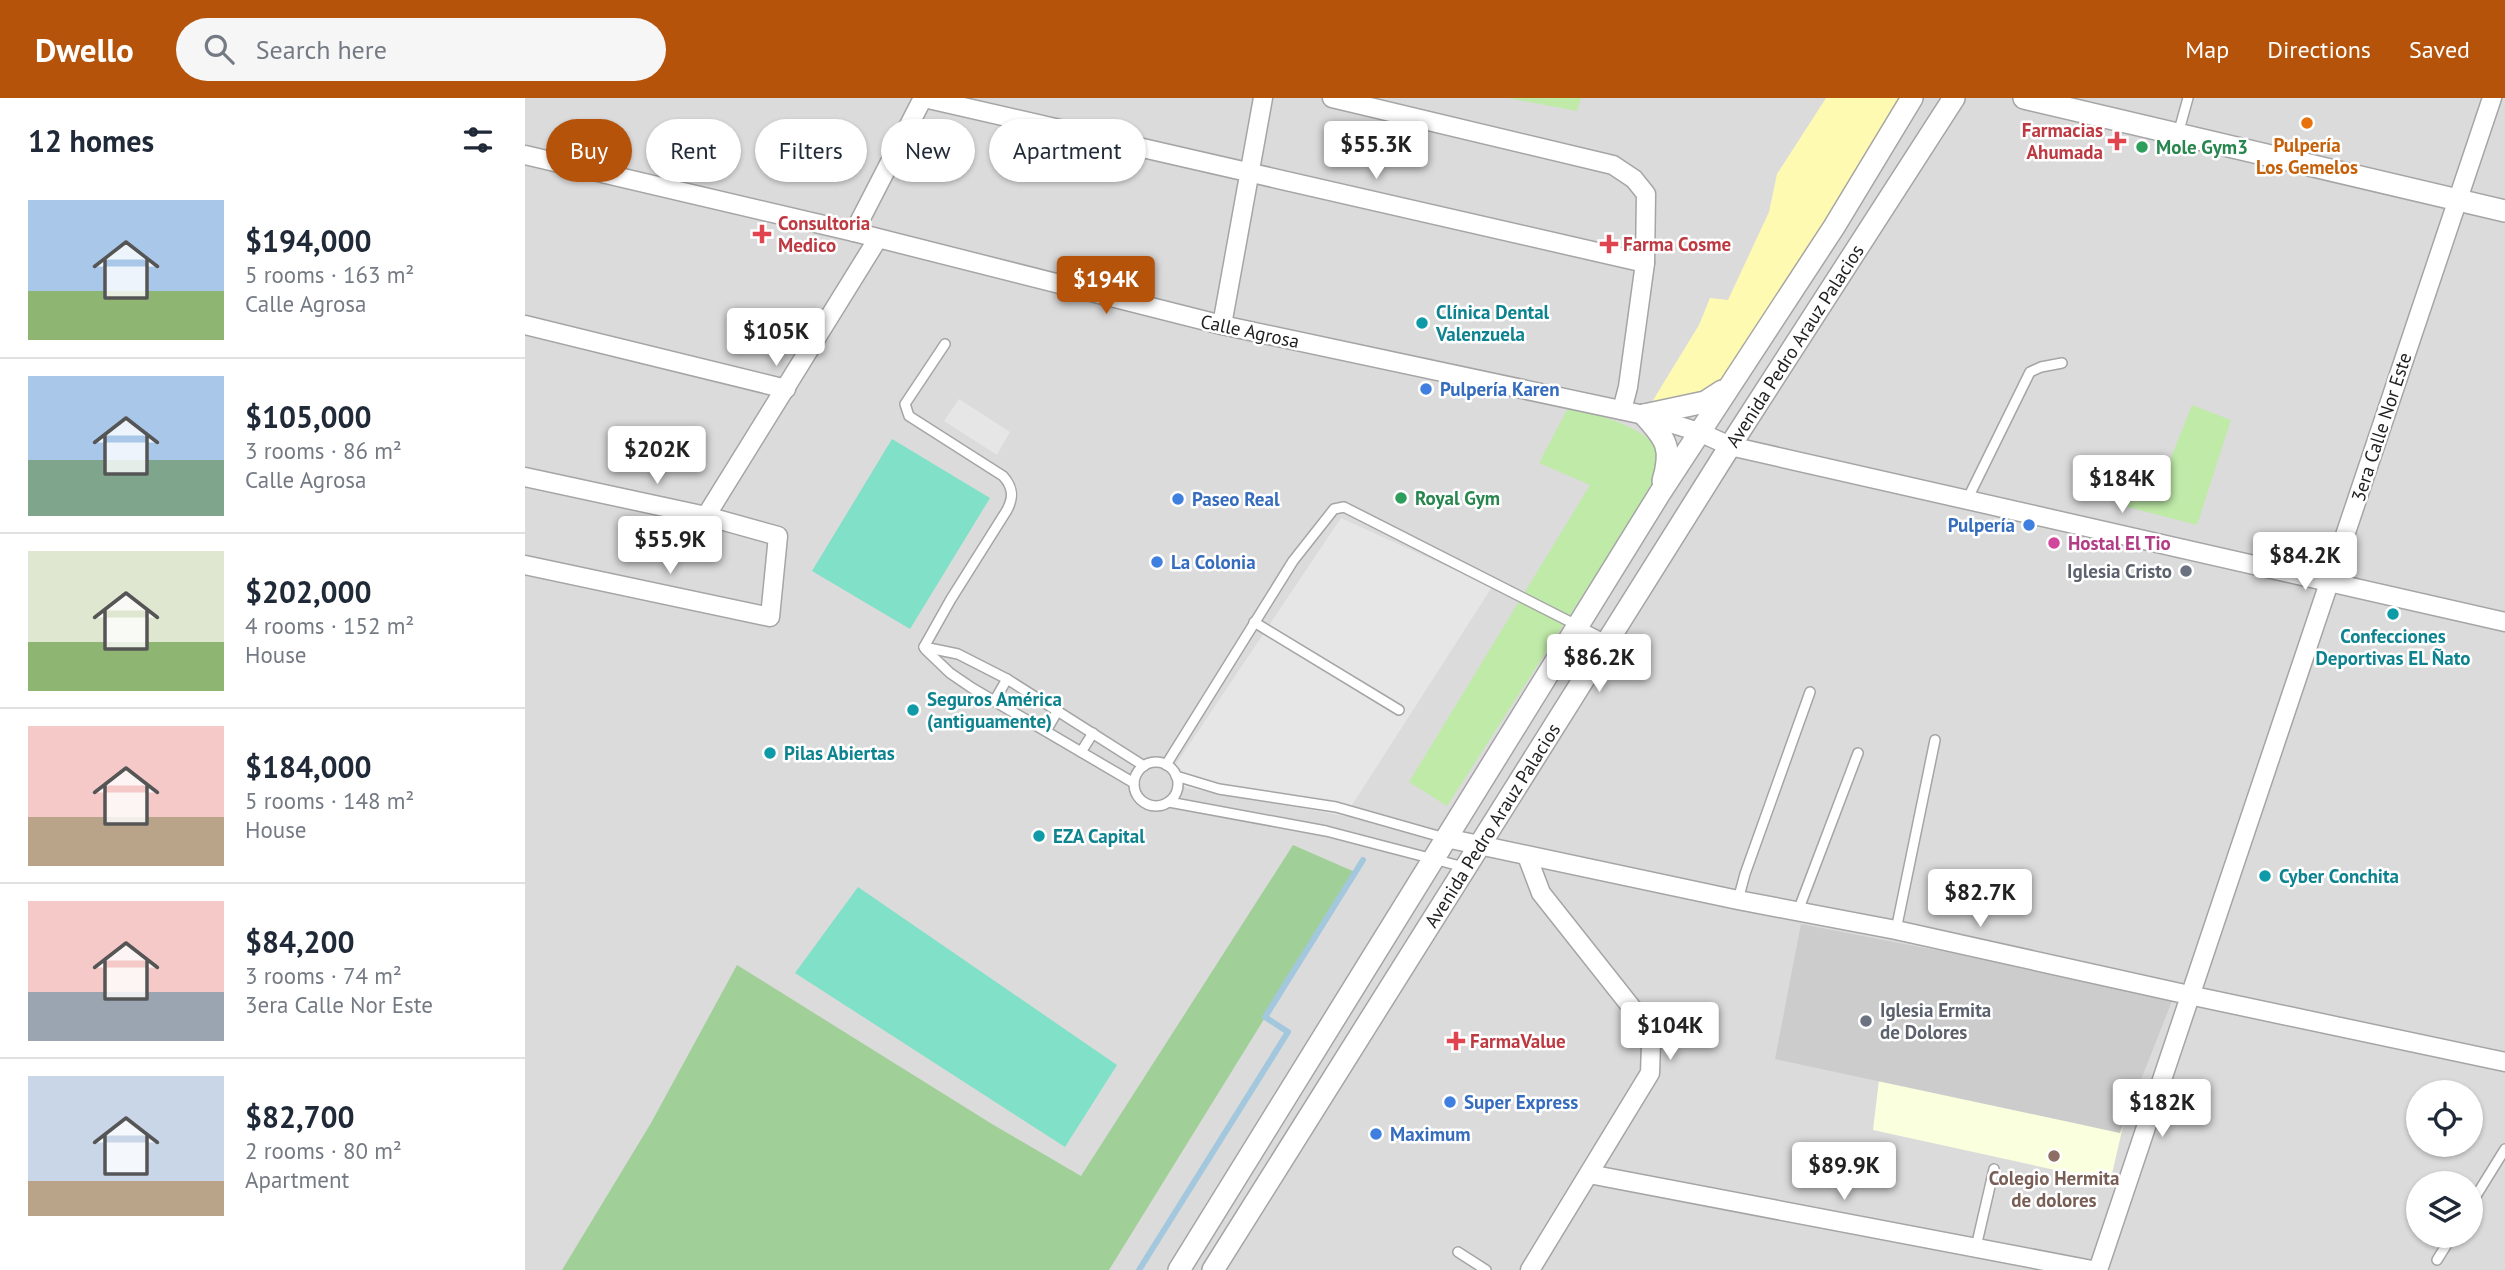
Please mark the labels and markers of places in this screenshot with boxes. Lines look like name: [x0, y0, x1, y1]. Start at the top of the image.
marker: Pulpería Los Gemelos: [2299, 115, 2315, 131]
place label: Farmacias Ahumada: [2022, 118, 2103, 164]
pin: $55.3K: [1319, 122, 1433, 181]
marker: Farmacias Ahumada: [2109, 133, 2125, 149]
place label: Pulpería Los Gemelos: [2256, 133, 2358, 179]
place label: Mole Gym3: [2156, 135, 2248, 159]
marker: Mole Gym3: [2134, 139, 2150, 155]
place label: Consultoria Medico: [778, 211, 870, 257]
marker: Consultoria Medico: [752, 224, 772, 244]
place label: Farma Cosme: [1623, 232, 1731, 256]
marker: Farma Cosme: [1601, 236, 1617, 252]
pin: $194K: [1057, 256, 1155, 316]
place label: Clínica Dental Valenzuela: [1435, 300, 1550, 346]
pin: $105K: [727, 308, 825, 368]
marker: Clínica Dental Valenzuela: [1414, 315, 1430, 331]
place label: Pulpería Karen: [1440, 377, 1560, 401]
marker: Pulpería Karen: [1418, 381, 1434, 397]
pin: $202K: [608, 426, 706, 486]
pin: $184K: [2073, 456, 2171, 515]
place label: Royal Gym: [1415, 486, 1500, 510]
place label: Paseo Real: [1192, 487, 1280, 511]
marker: Royal Gym: [1393, 490, 1409, 506]
marker: Paseo Real: [1170, 491, 1186, 507]
place label: Pulpería: [1948, 513, 2015, 537]
pin: $55.9K: [613, 517, 727, 576]
marker: Pulpería: [2021, 517, 2037, 533]
place label: Hostal El Tio: [2068, 531, 2171, 555]
pin: $84.2K: [2248, 532, 2362, 592]
marker: Hostal El Tio: [2046, 535, 2062, 551]
place label: La Colonia: [1171, 550, 1256, 574]
marker: La Colonia: [1149, 554, 1165, 570]
place label: Iglesia Cristo: [2067, 559, 2172, 583]
marker: Iglesia Cristo: [2178, 563, 2194, 579]
marker: Confecciones Deportivas EL Ñato: [2385, 606, 2401, 622]
place label: Confecciones Deportivas EL Ñato: [2316, 624, 2470, 670]
pin: $86.2K: [1542, 634, 1656, 694]
place label: Seguros América (antiguamente): [927, 687, 1062, 733]
marker: Seguros América (antiguamente): [905, 702, 921, 718]
place label: Pilas Abiertas: [784, 741, 895, 765]
marker: Pilas Abiertas: [762, 745, 778, 761]
place label: EZA Capital: [1053, 824, 1145, 848]
marker: EZA Capital: [1031, 828, 1047, 844]
place label: Cyber Conchita: [2279, 864, 2399, 888]
marker: Cyber Conchita: [2257, 868, 2273, 884]
pin: $82.7K: [1923, 870, 2037, 929]
place label: Iglesia Ermita de Dolores: [1880, 998, 1991, 1044]
pin: $104K: [1621, 1002, 1719, 1062]
marker: Iglesia Ermita de Dolores: [1858, 1013, 1874, 1029]
place label: FarmaValue: [1470, 1029, 1566, 1053]
marker: FarmaValue: [1448, 1033, 1464, 1049]
pin: $182K: [2113, 1080, 2211, 1139]
place label: Super Express: [1464, 1090, 1578, 1114]
marker: Super Express: [1442, 1094, 1458, 1110]
place label: Maximum: [1390, 1122, 1471, 1146]
marker: Maximum: [1368, 1126, 1384, 1142]
pin: $89.9K: [1787, 1142, 1901, 1202]
marker: Colegio Hermita de dolores: [2046, 1148, 2062, 1164]
place label: Colegio Hermita de dolores: [1989, 1166, 2119, 1212]

